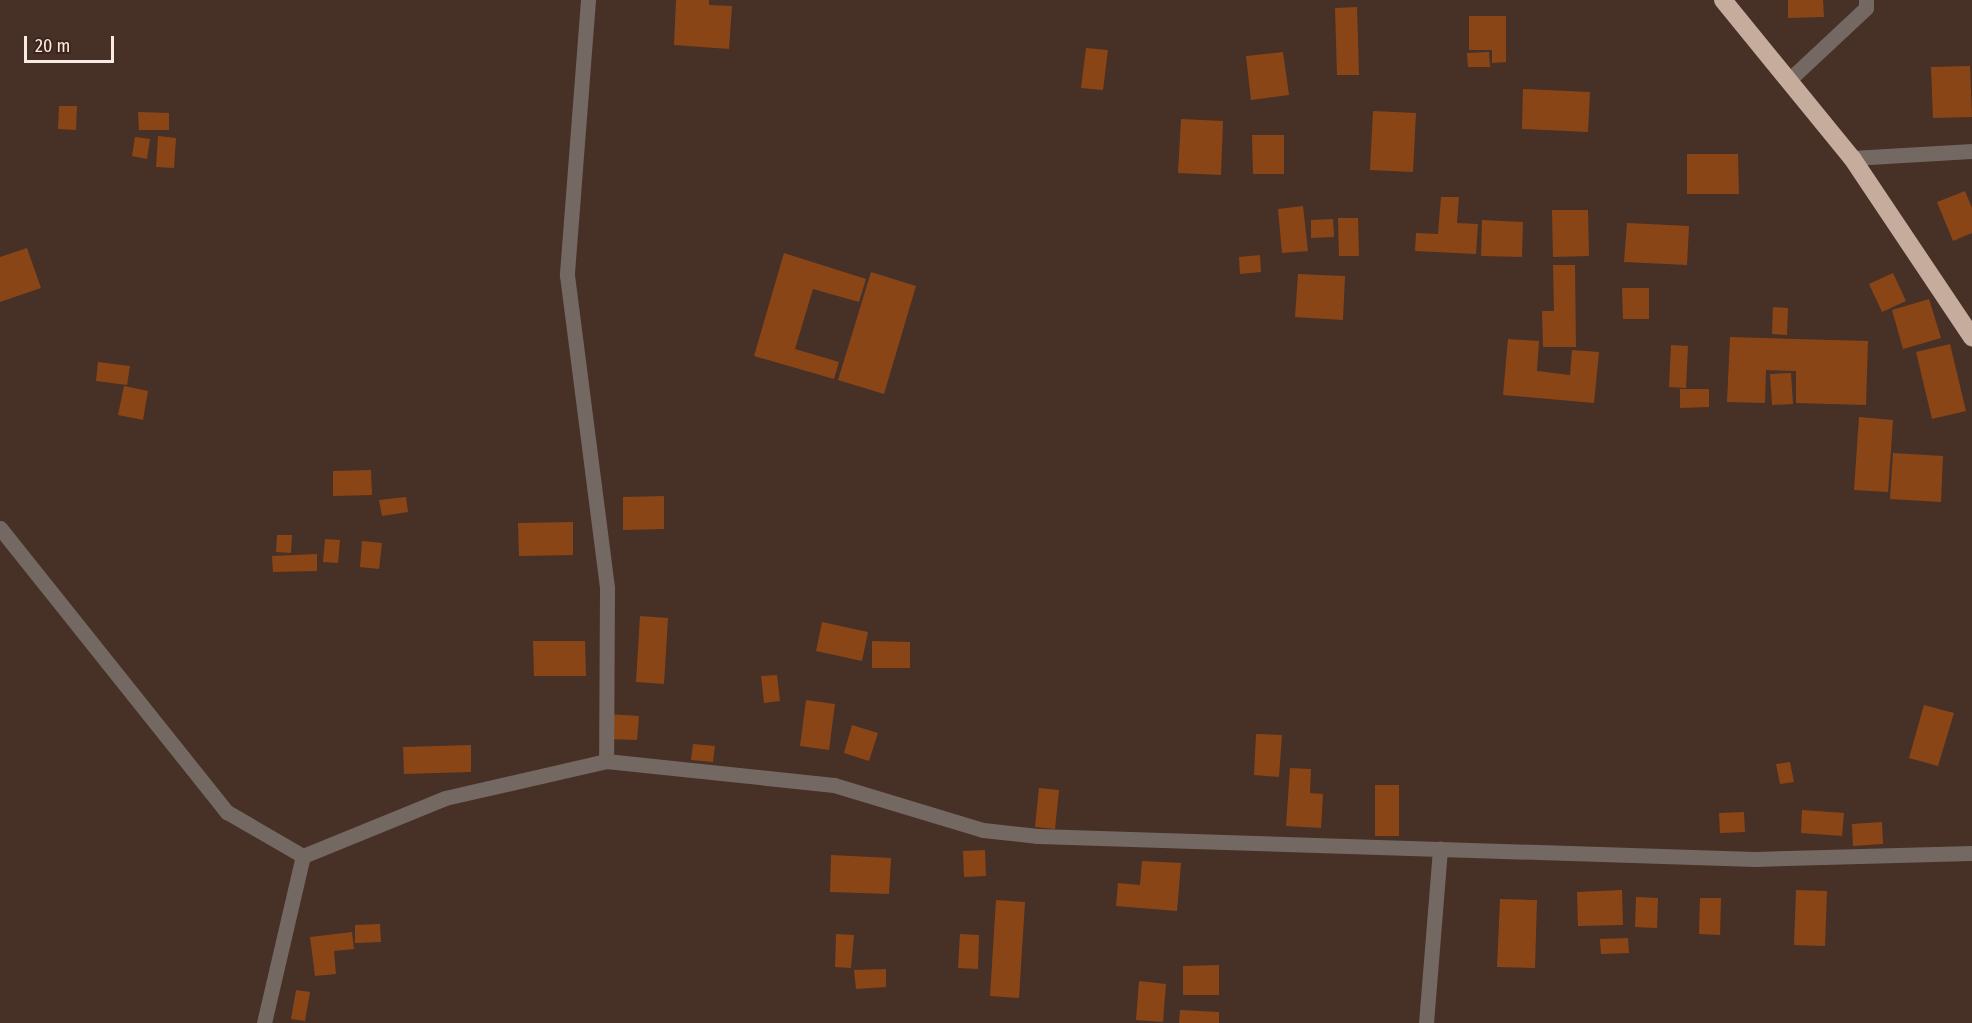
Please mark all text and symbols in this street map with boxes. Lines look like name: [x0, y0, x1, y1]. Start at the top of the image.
scale bar: [27, 24, 117, 62]
text: 20 m: [35, 35, 70, 57]

